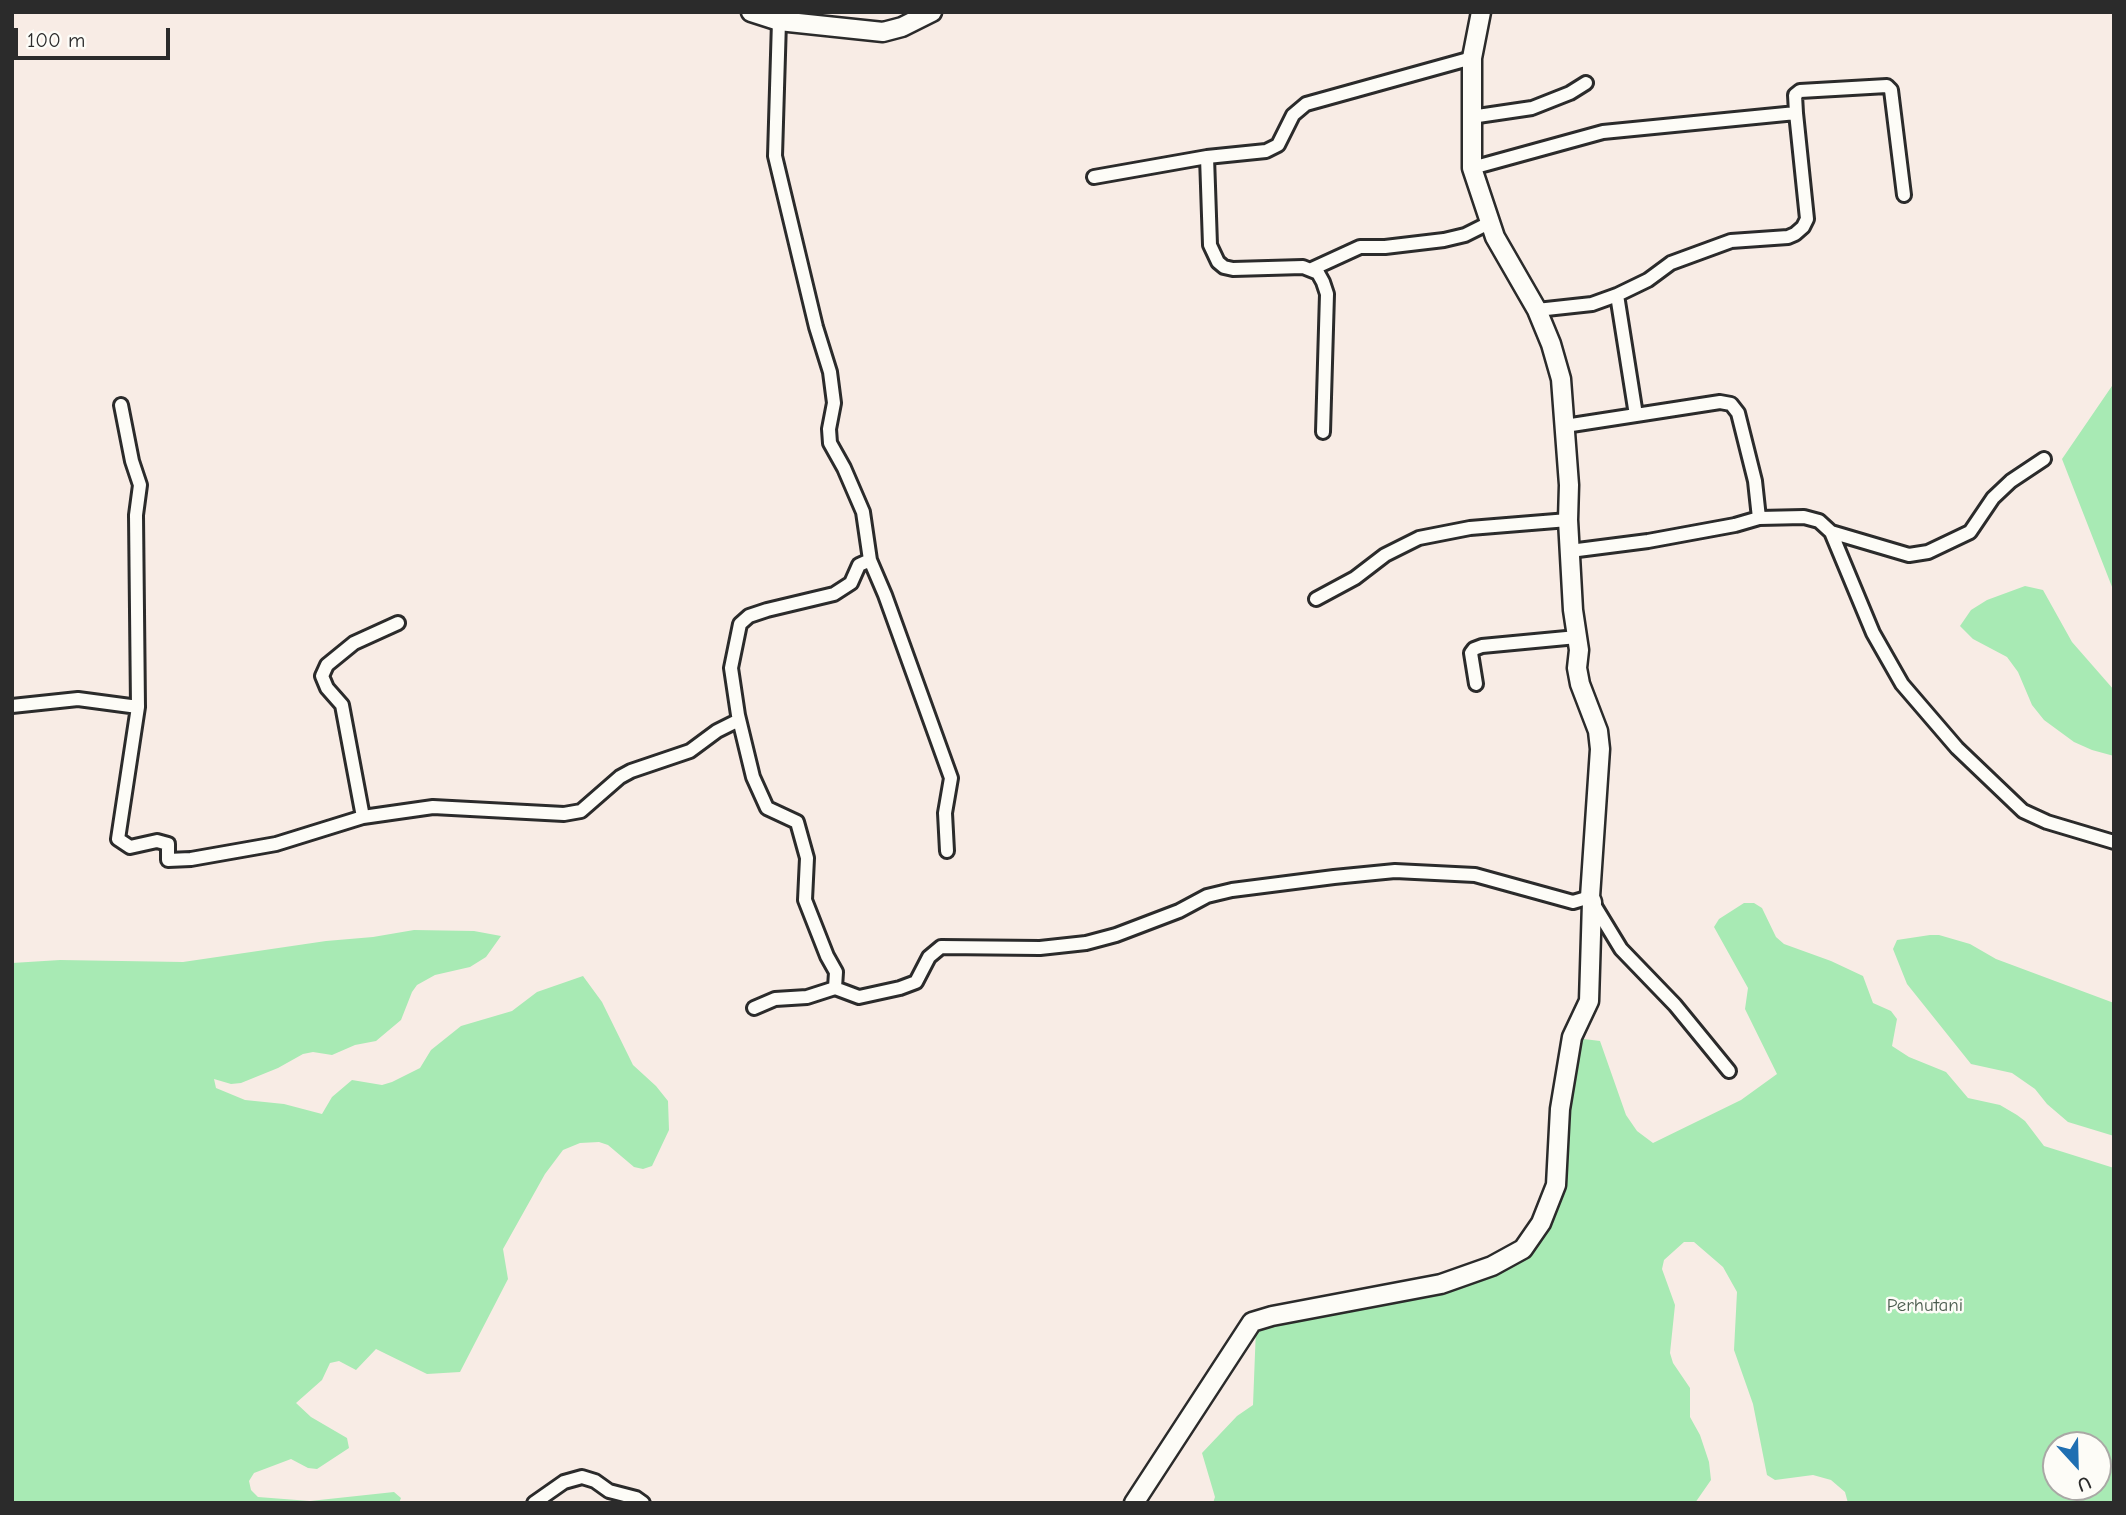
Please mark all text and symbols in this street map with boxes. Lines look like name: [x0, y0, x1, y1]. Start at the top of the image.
scale bar: [18, 14, 173, 58]
text: 100 m: [27, 28, 85, 52]
park label: Perhutani: [1887, 1295, 1963, 1317]
north arrow: [2042, 1431, 2112, 1501]
text: U: [2074, 1471, 2094, 1496]

